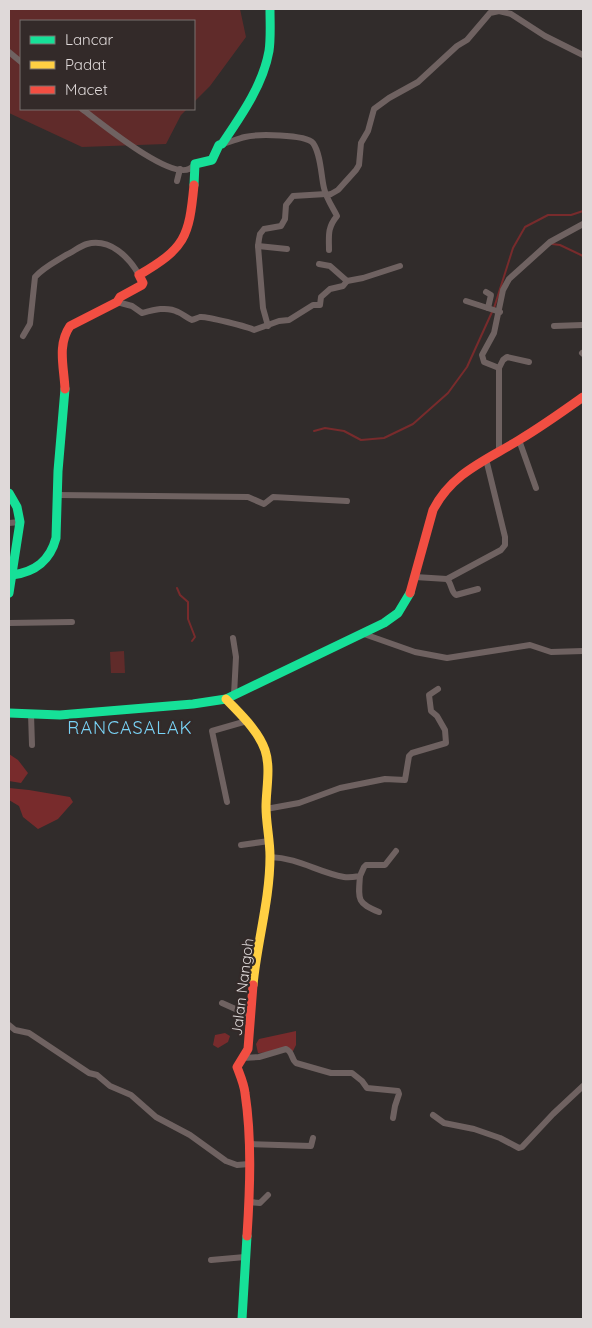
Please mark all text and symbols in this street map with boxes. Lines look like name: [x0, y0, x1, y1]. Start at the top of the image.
legend: [20, 20, 195, 110]
text: Lancar: [65, 30, 114, 49]
text: Padat: [65, 55, 106, 74]
text: Macet: [65, 80, 108, 99]
district label: RANCASALAK: [67, 716, 193, 739]
street label: Jalan Nangoh: [227, 937, 257, 1037]

